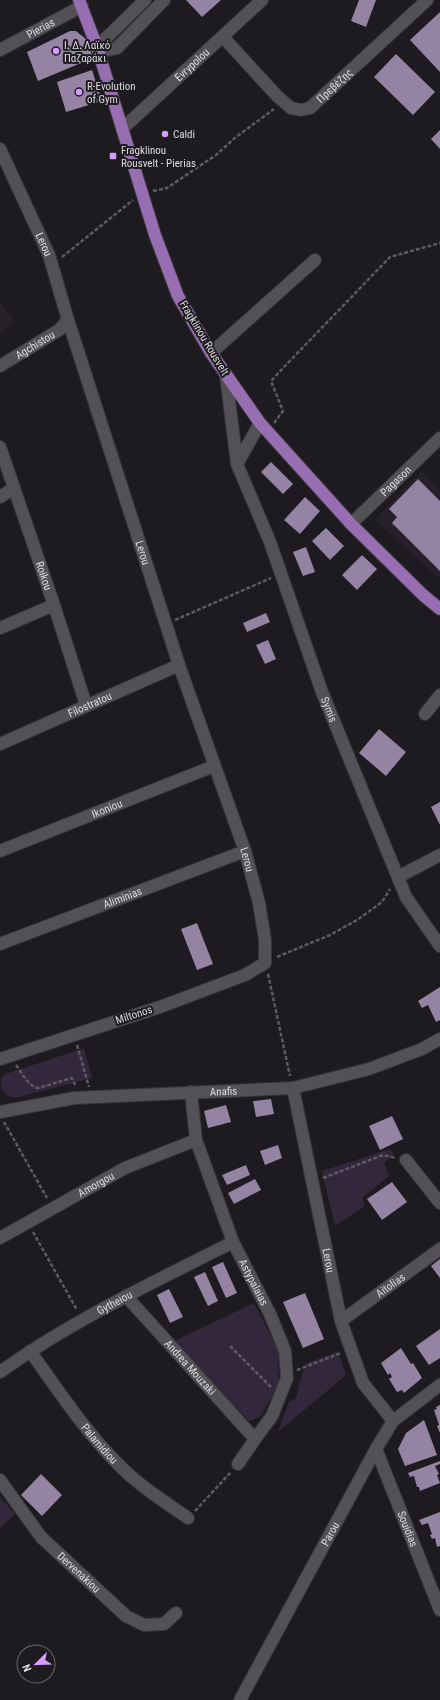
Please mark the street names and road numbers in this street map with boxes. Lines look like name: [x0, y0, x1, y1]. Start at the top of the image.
street label: Pierias: [24, 15, 57, 41]
street label: Evrypolou: [172, 45, 212, 84]
street label: Πρεβέζης: [314, 66, 355, 105]
street label: Lerou: [33, 230, 55, 258]
street label: Fragklinou Rousvelt: [177, 298, 231, 378]
street label: Agchistou: [13, 328, 57, 362]
street label: Pagason: [377, 463, 414, 499]
street label: Lerou: [133, 539, 153, 566]
street label: Roikou: [33, 560, 55, 592]
street label: Filostratou: [66, 689, 114, 720]
street label: Symis: [318, 695, 340, 724]
street label: Ikoniou: [90, 797, 124, 820]
street label: Lerou: [238, 846, 257, 873]
street label: Aliminias: [101, 884, 144, 911]
street label: Miltonos: [114, 1003, 154, 1027]
street label: Anafis: [210, 1084, 238, 1098]
street label: Amorgou: [75, 1169, 116, 1200]
street label: Lerou: [320, 1247, 337, 1274]
street label: Astypalaias: [236, 1257, 271, 1308]
street label: Aitolias: [373, 1270, 407, 1300]
street label: Gytheiou: [94, 1288, 134, 1317]
street label: Andrea Mouzaki: [162, 1337, 219, 1398]
street label: Palamidiou: [79, 1421, 121, 1466]
street label: Souidias: [395, 1509, 421, 1549]
street label: Parou: [318, 1520, 342, 1548]
street label: Dervenakiou: [55, 1549, 103, 1595]

